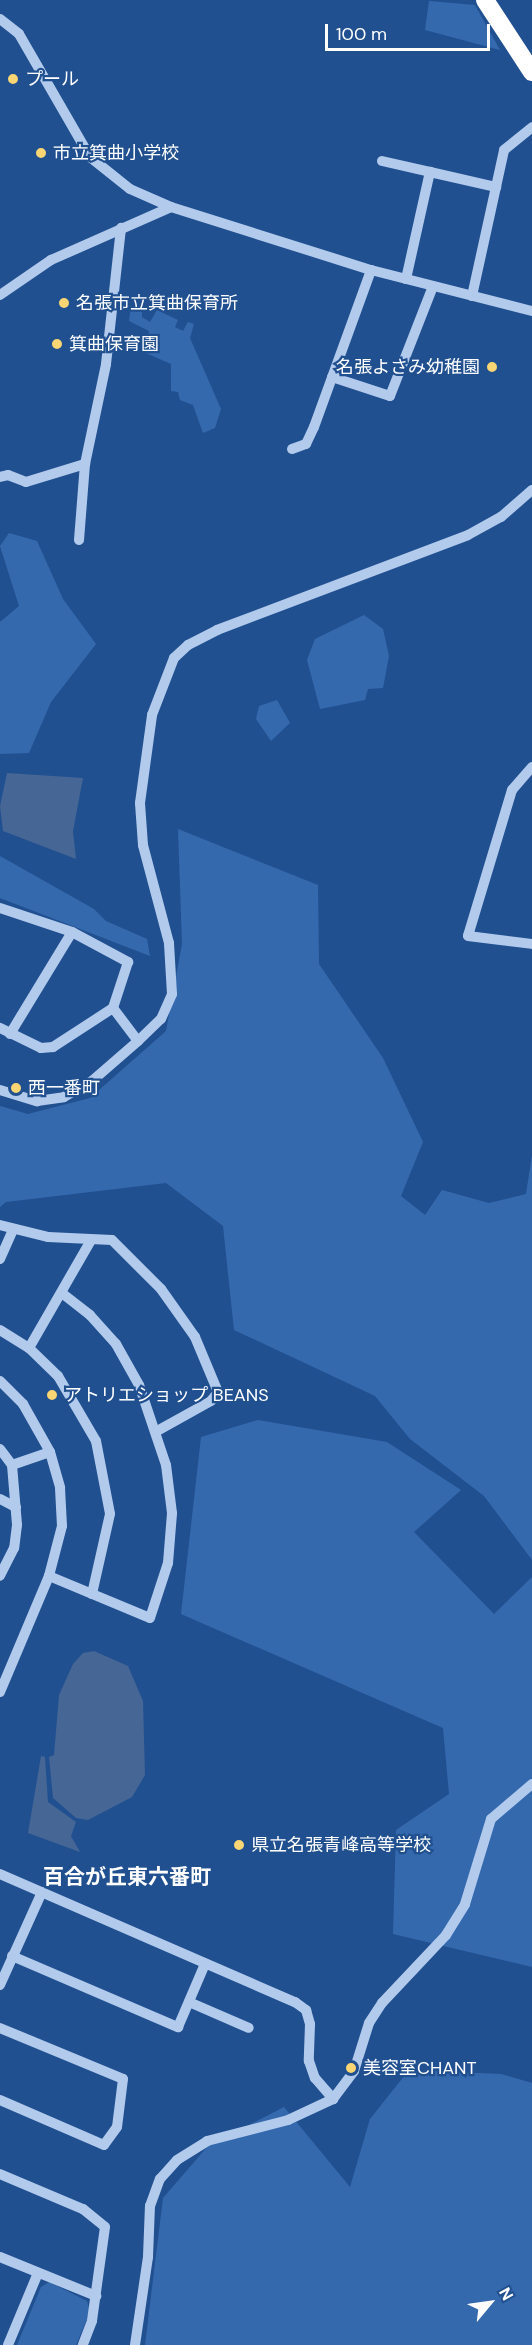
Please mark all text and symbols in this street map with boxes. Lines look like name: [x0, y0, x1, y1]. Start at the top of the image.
scale bar: [328, 12, 493, 50]
text: 100 m: [336, 22, 387, 46]
place label: プール: [25, 68, 79, 90]
marker: プール: [6, 72, 20, 86]
place label: 市立箕曲小学校: [53, 142, 179, 164]
marker: 市立箕曲小学校: [34, 146, 48, 160]
place label: 名張市立箕曲保育所: [76, 292, 238, 314]
marker: 名張市立箕曲保育所: [57, 296, 71, 310]
place label: 箕曲保育園: [69, 333, 159, 355]
marker: 箕曲保育園: [50, 337, 64, 351]
place label: 名張よさみ幼稚園: [336, 356, 480, 378]
marker: 名張よさみ幼稚園: [485, 360, 499, 374]
place label: 西一番町: [28, 1077, 100, 1099]
marker: 西一番町: [9, 1081, 23, 1095]
place label: アトリエショップ BEANS: [64, 1384, 269, 1406]
marker: アトリエショップ BEANS: [45, 1388, 59, 1402]
place label: 県立名張青峰高等学校: [251, 1834, 431, 1856]
marker: 県立名張青峰高等学校: [232, 1838, 246, 1852]
district label: 百合が丘東六番町: [43, 1864, 211, 1890]
place label: 美容室CHANT: [363, 2057, 477, 2079]
marker: 美容室CHANT: [344, 2061, 358, 2075]
north arrow: [460, 2273, 520, 2333]
text: N: [494, 2284, 518, 2304]

